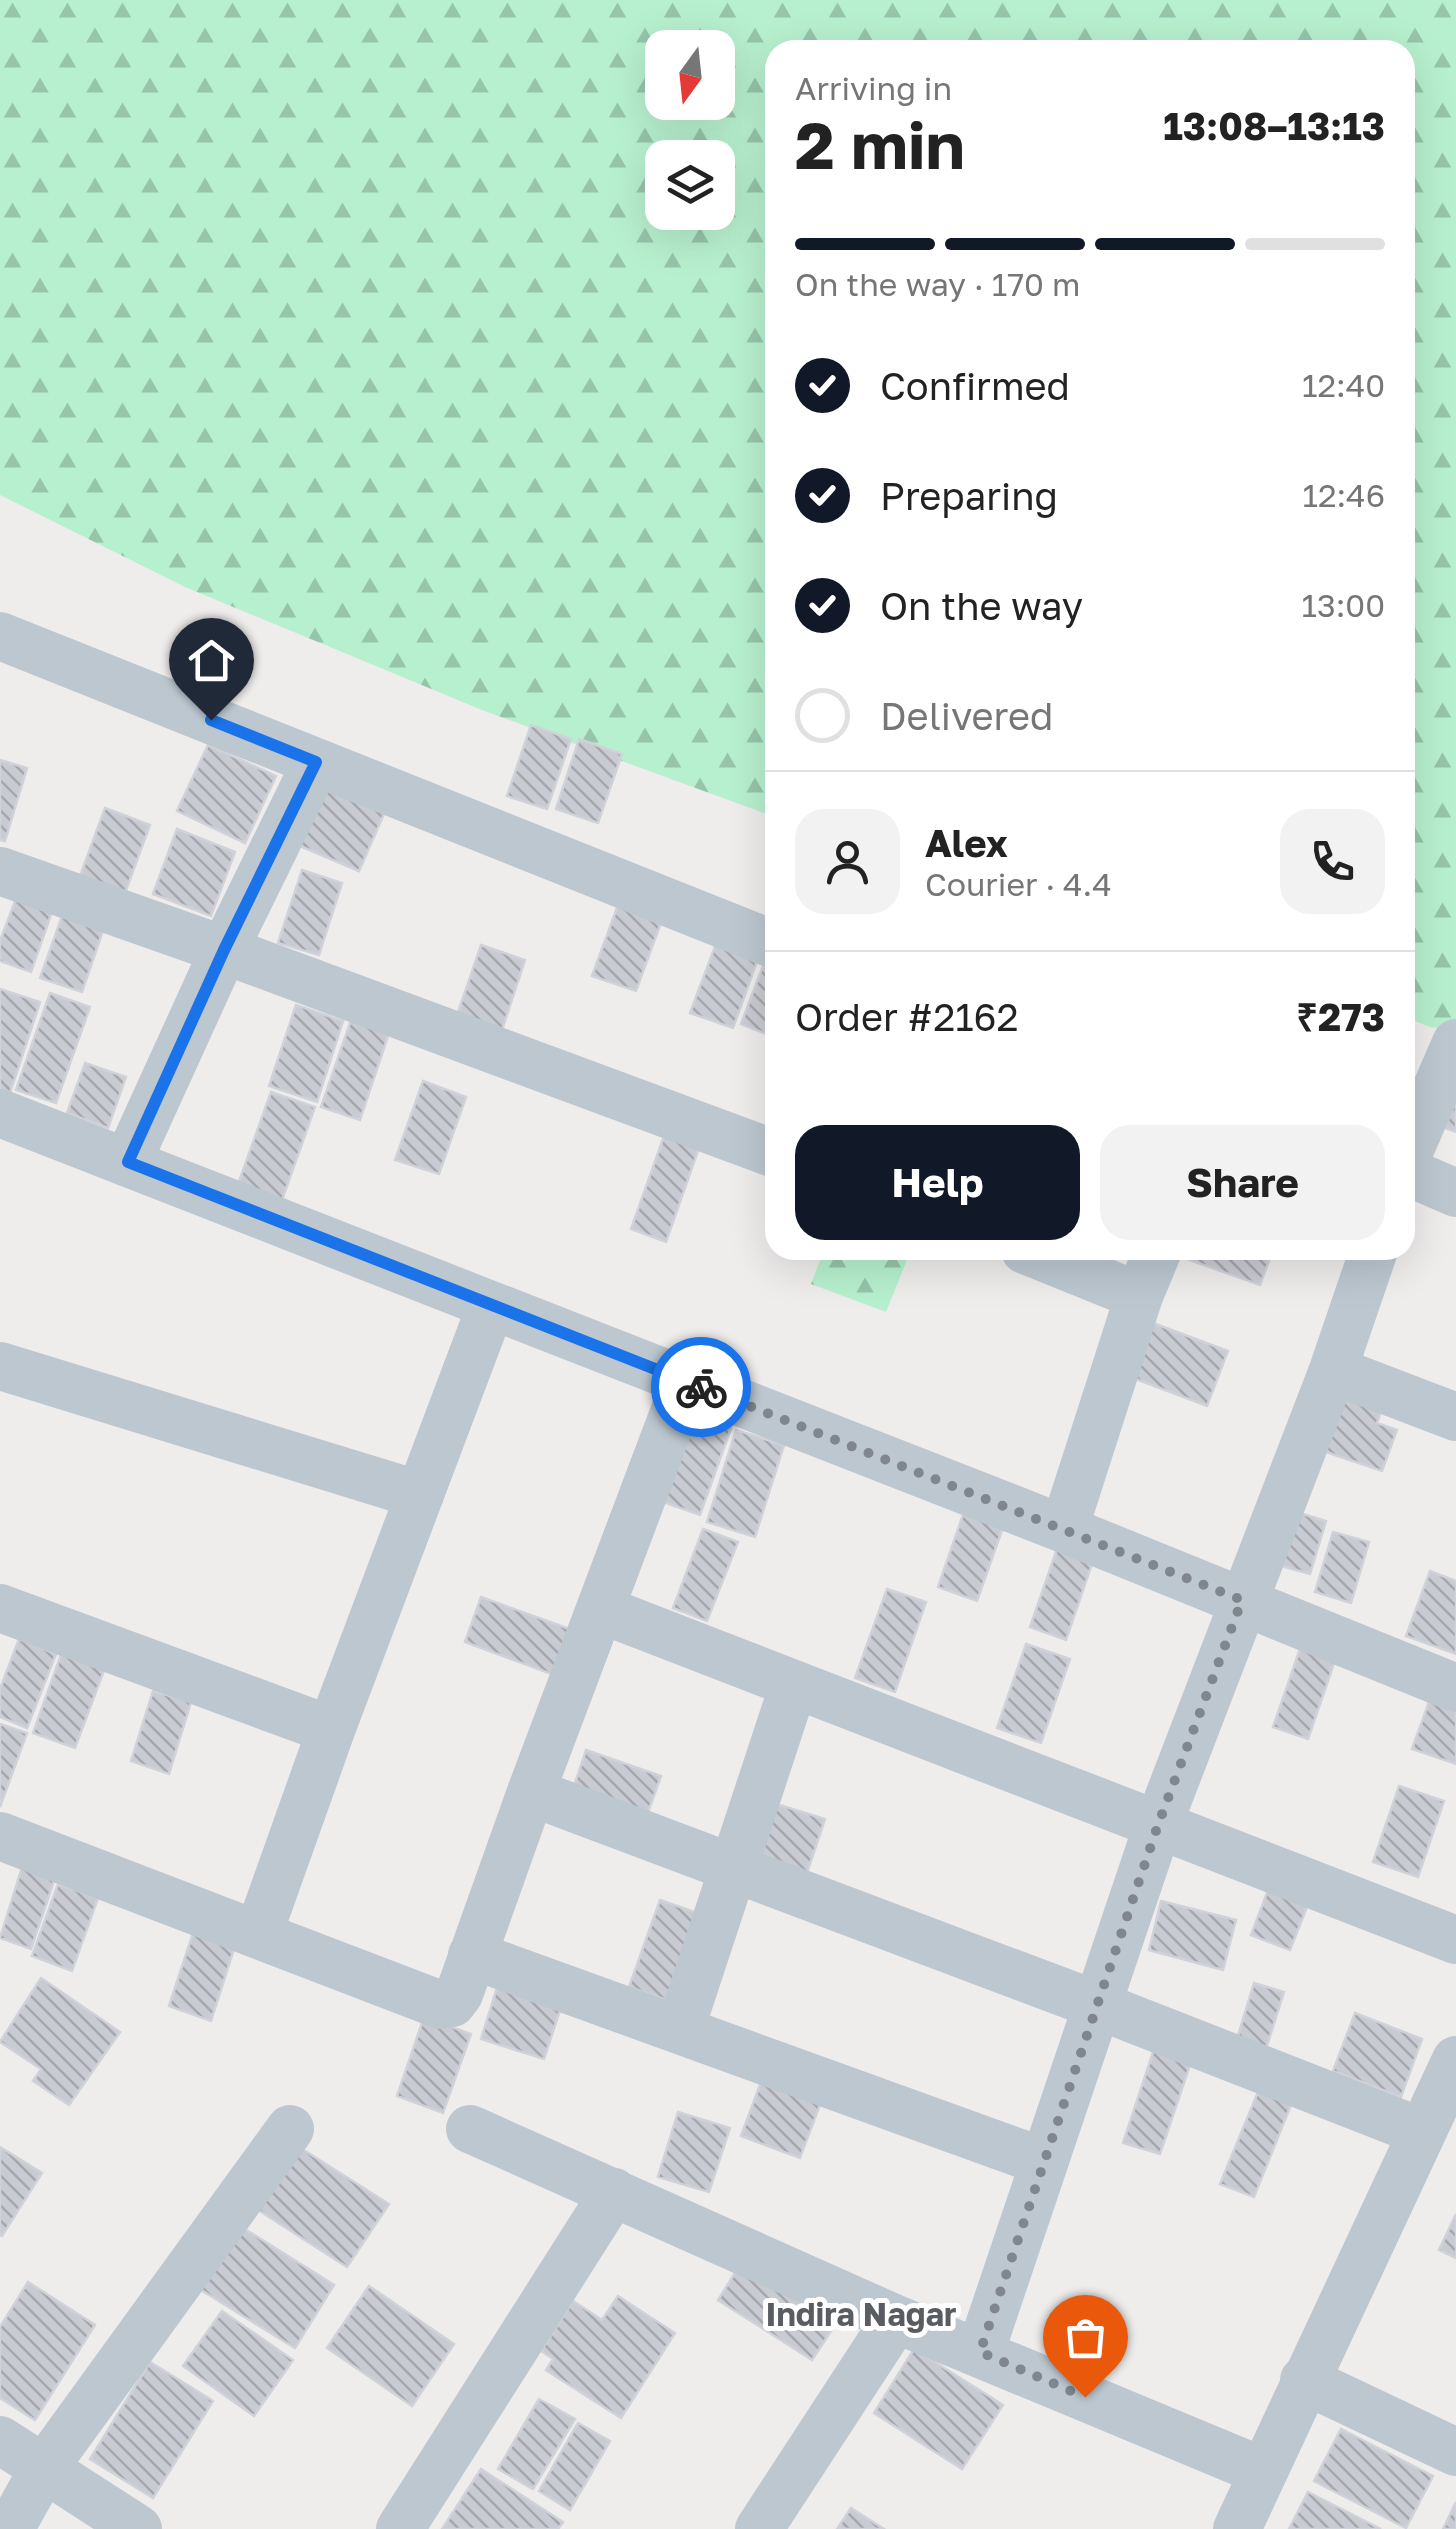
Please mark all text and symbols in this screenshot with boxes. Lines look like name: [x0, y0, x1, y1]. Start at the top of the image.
north arrow: [645, 30, 735, 120]
map controls: [645, 30, 735, 230]
text: Arriving in: [795, 69, 952, 107]
text: 13:08–13:13: [1163, 103, 1385, 148]
text: 2 min: [795, 105, 965, 183]
button: layers: [645, 140, 735, 230]
text: On the way · 170 m: [795, 265, 1080, 303]
icon: check: [795, 358, 850, 413]
text: Confirmed: [880, 363, 1070, 408]
text: 12:40: [1302, 366, 1385, 404]
icon: check: [795, 468, 850, 523]
text: Preparing: [880, 473, 1058, 518]
text: 12:46: [1302, 476, 1385, 514]
icon: check: [795, 578, 850, 633]
text: On the way: [880, 583, 1083, 628]
text: 13:00: [1301, 586, 1385, 624]
pin: [169, 618, 254, 721]
icon: home: [184, 633, 239, 688]
text: Delivered: [880, 693, 1053, 738]
button: person: [795, 809, 900, 914]
button: phone: [1280, 809, 1385, 914]
text: Alex: [925, 820, 1008, 865]
text: Courier · 4.4: [925, 865, 1112, 903]
text: Order #2162: [795, 994, 1019, 1039]
text: ₹273: [1296, 994, 1385, 1039]
button: Help: [795, 1125, 1080, 1240]
button: Share: [1100, 1125, 1385, 1240]
courier: [651, 1337, 751, 1437]
icon: bike: [674, 1360, 729, 1415]
district label: Indira Nagar: [766, 2295, 956, 2333]
pin: [1043, 2295, 1128, 2398]
icon: bag: [1058, 2310, 1113, 2365]

